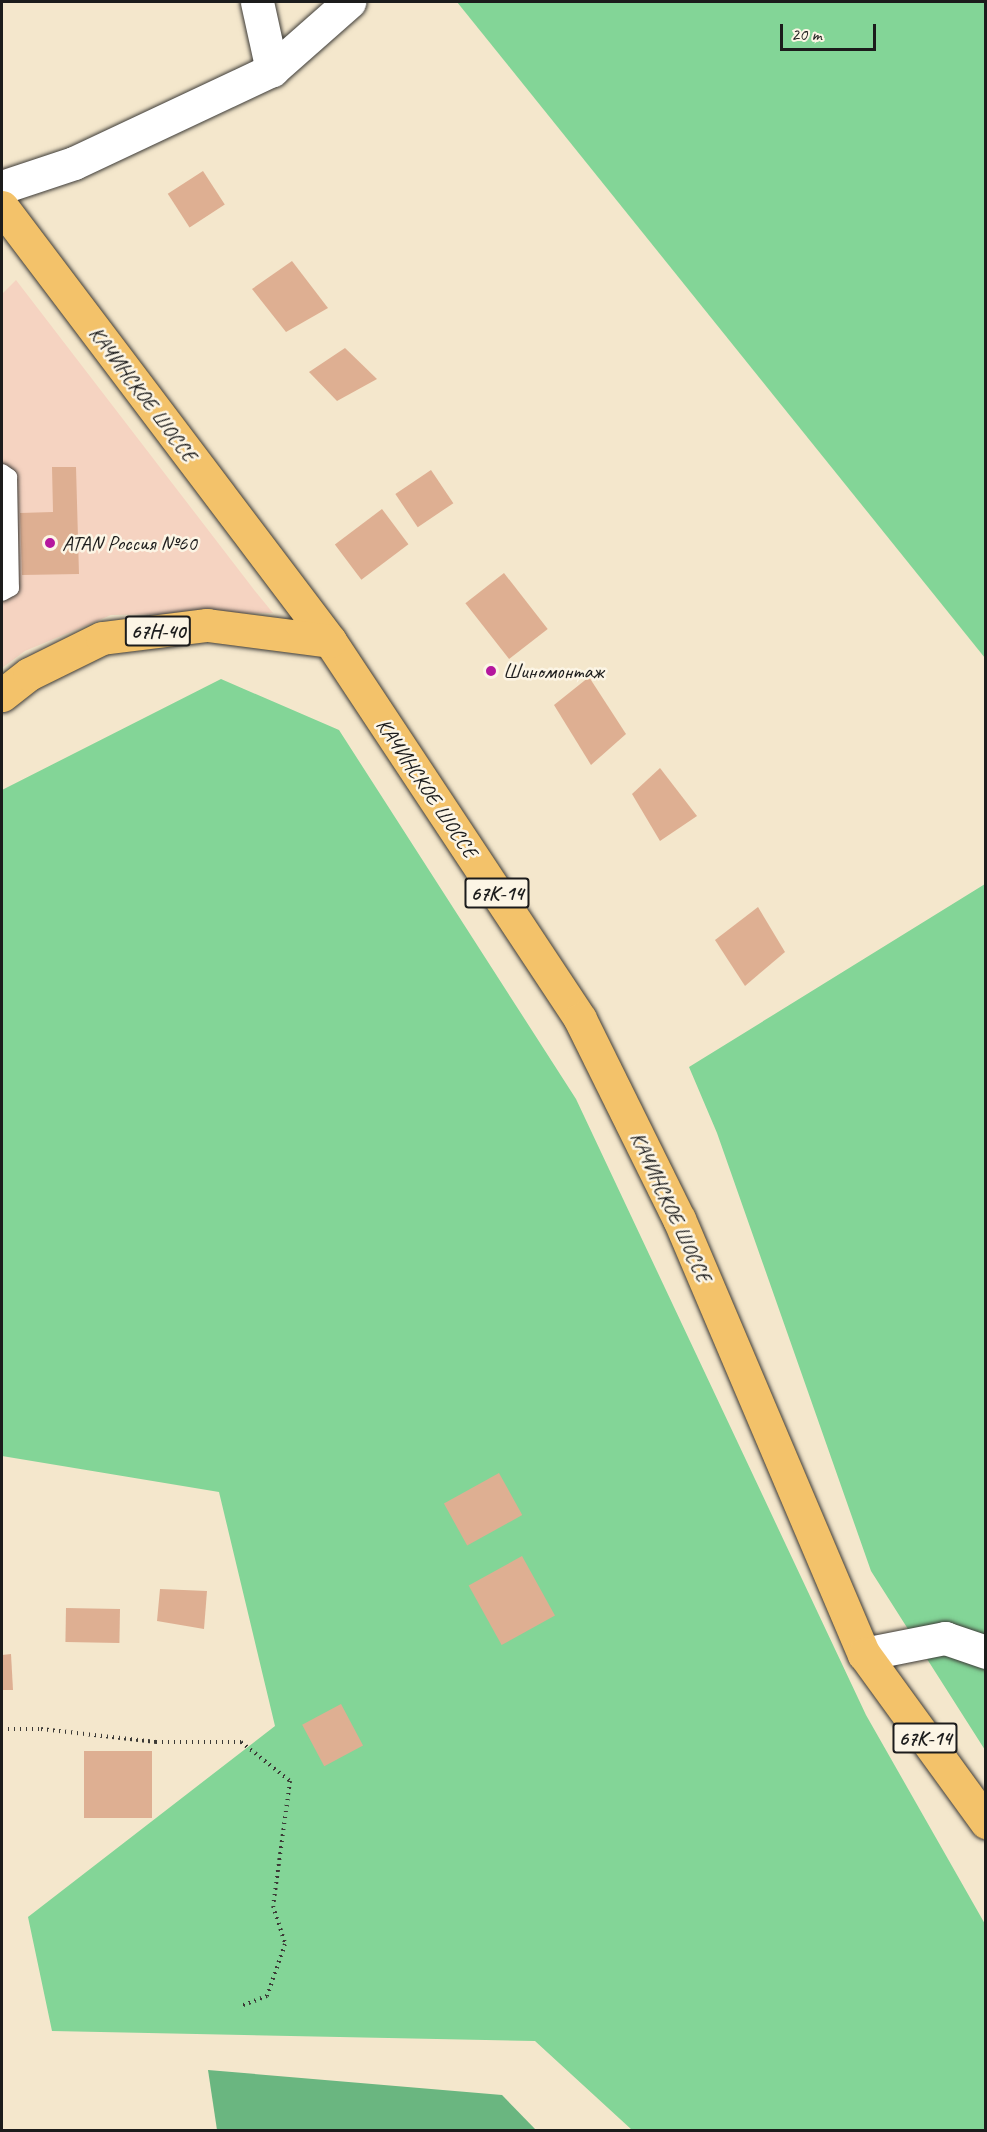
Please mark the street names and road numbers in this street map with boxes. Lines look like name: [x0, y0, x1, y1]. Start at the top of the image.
street label: КАЧИНСКОЕ ШОССЕ: [84, 321, 202, 467]
road number: 67H-40: [124, 614, 192, 648]
street label: КАЧИНСКОЕ ШОССЕ: [371, 713, 483, 863]
road number: 67К-14: [464, 876, 530, 910]
street label: КАЧИНСКОЕ ШОССЕ: [625, 1128, 717, 1286]
road number: 67К-14: [892, 1721, 958, 1755]

